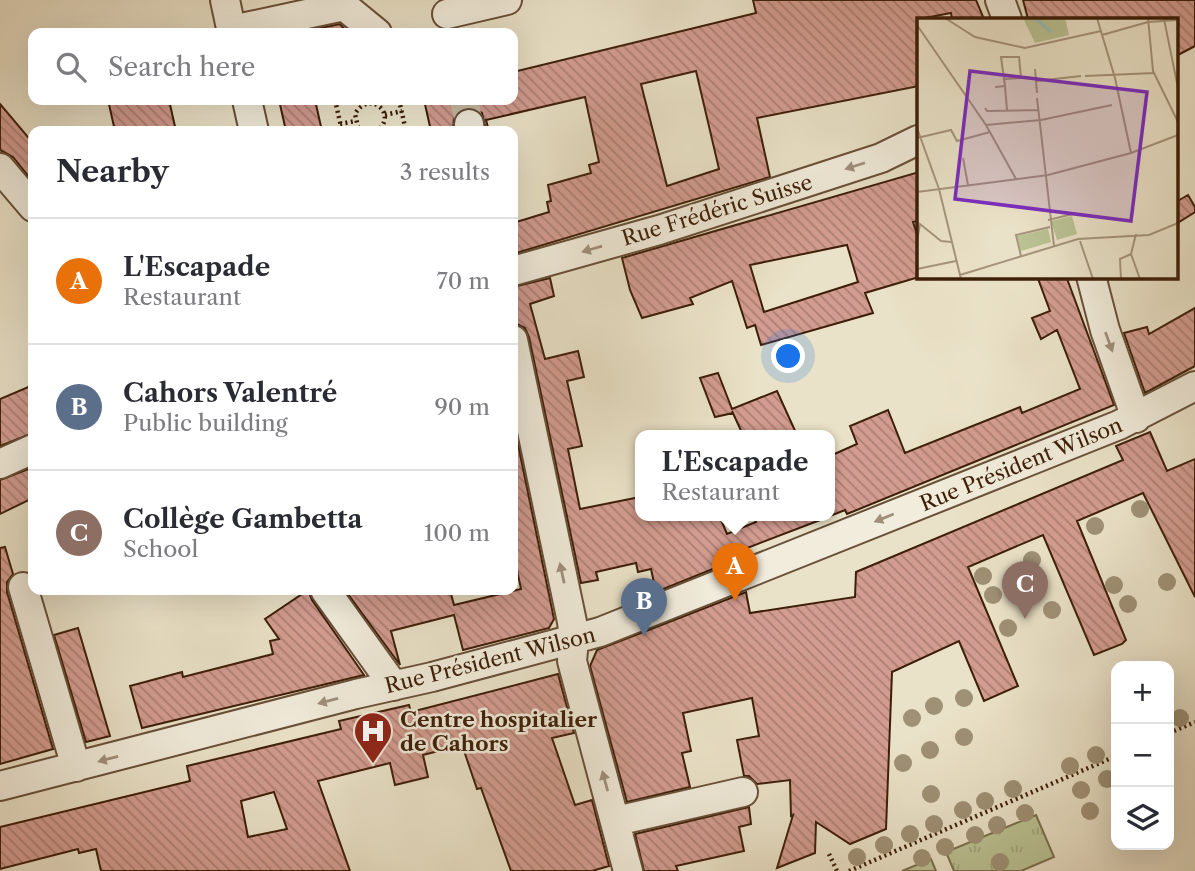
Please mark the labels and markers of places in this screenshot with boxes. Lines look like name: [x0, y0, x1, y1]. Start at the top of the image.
pin: A: [712, 543, 758, 601]
pin: C: [1002, 561, 1048, 619]
pin: B: [621, 578, 667, 636]
place label: Centre hospitalier de Cahors: [400, 707, 598, 756]
hospital icon: Centre hospitalier de Cahors: [352, 710, 394, 765]

